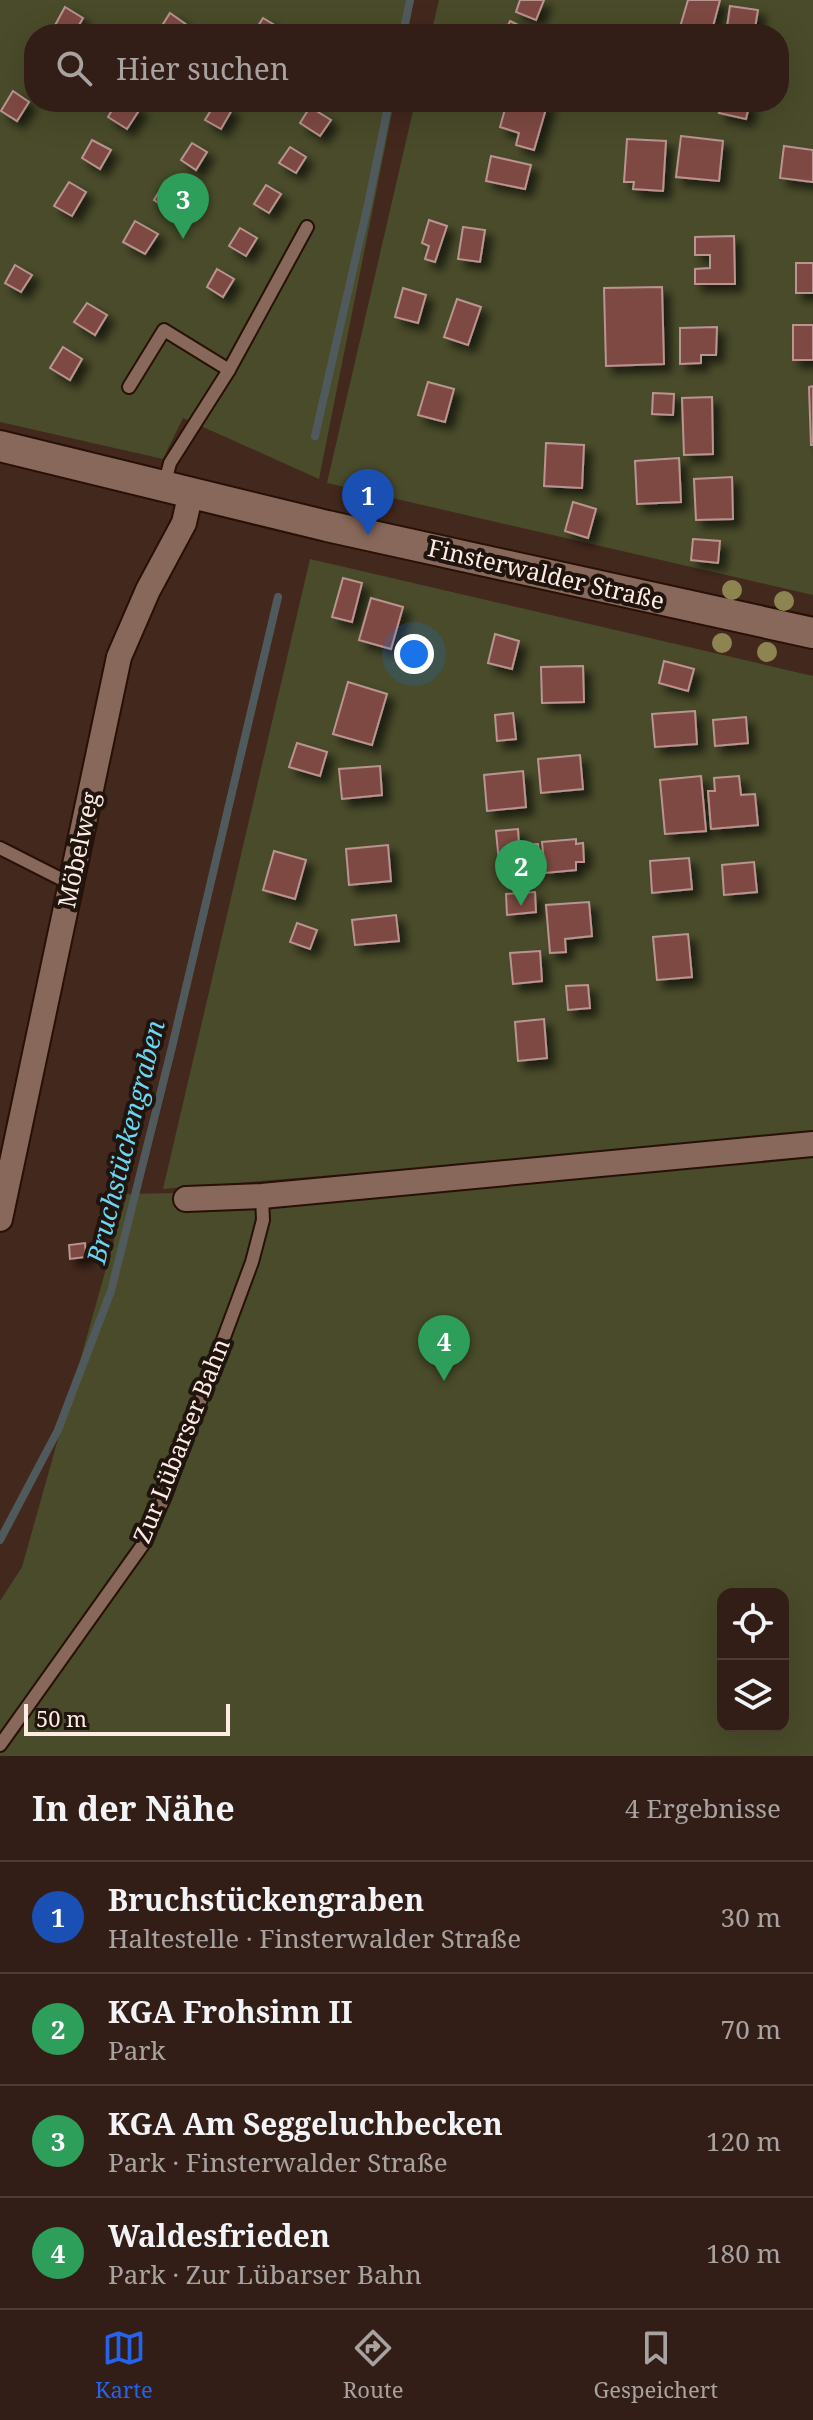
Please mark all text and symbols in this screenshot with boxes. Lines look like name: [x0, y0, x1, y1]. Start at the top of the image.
search box: [24, 24, 789, 112]
icon: search: [52, 46, 96, 90]
text: Hier suchen: [116, 48, 289, 89]
pin: 3: [157, 173, 209, 239]
pin: 1: [342, 469, 394, 535]
street label: Finsterwalder Straße: [425, 530, 668, 617]
your location: [394, 634, 434, 674]
street label: Möbelweg: [49, 789, 106, 911]
pin: 2: [495, 840, 547, 906]
water label: Bruchstückengraben: [77, 1016, 173, 1268]
pin: 4: [418, 1315, 470, 1381]
street label: Zur Lübarser Bahn: [125, 1333, 237, 1548]
map controls: [717, 1588, 789, 1732]
button: locate: [717, 1588, 789, 1660]
button: layers: [717, 1660, 789, 1732]
scale bar: [24, 1700, 230, 1736]
text: 50 m: [36, 1703, 87, 1733]
text: In der Nähe: [32, 1785, 235, 1831]
text: 4 Ergebnisse: [625, 1790, 781, 1826]
text: Bruchstückengraben: [108, 1879, 424, 1920]
text: 1: [51, 1899, 65, 1935]
text: 30 m: [721, 1899, 781, 1935]
text: Haltestelle · Finsterwalder Straße: [108, 1920, 521, 1956]
text: KGA Frohsinn II: [108, 1991, 353, 2032]
text: 2: [51, 2011, 65, 2047]
text: 70 m: [721, 2011, 781, 2047]
text: Park: [108, 2032, 166, 2068]
text: KGA Am Seggeluchbecken: [108, 2103, 503, 2144]
text: 3: [51, 2123, 65, 2159]
text: 120 m: [706, 2123, 781, 2159]
text: Park · Finsterwalder Straße: [108, 2144, 448, 2180]
text: Waldesfrieden: [108, 2215, 330, 2256]
text: 4: [51, 2235, 65, 2271]
text: 180 m: [706, 2235, 781, 2271]
text: Park · Zur Lübarser Bahn: [108, 2256, 422, 2292]
tab: Karte: [95, 2326, 153, 2404]
tab: Route: [343, 2326, 403, 2404]
tab: Gespeichert: [594, 2326, 718, 2404]

